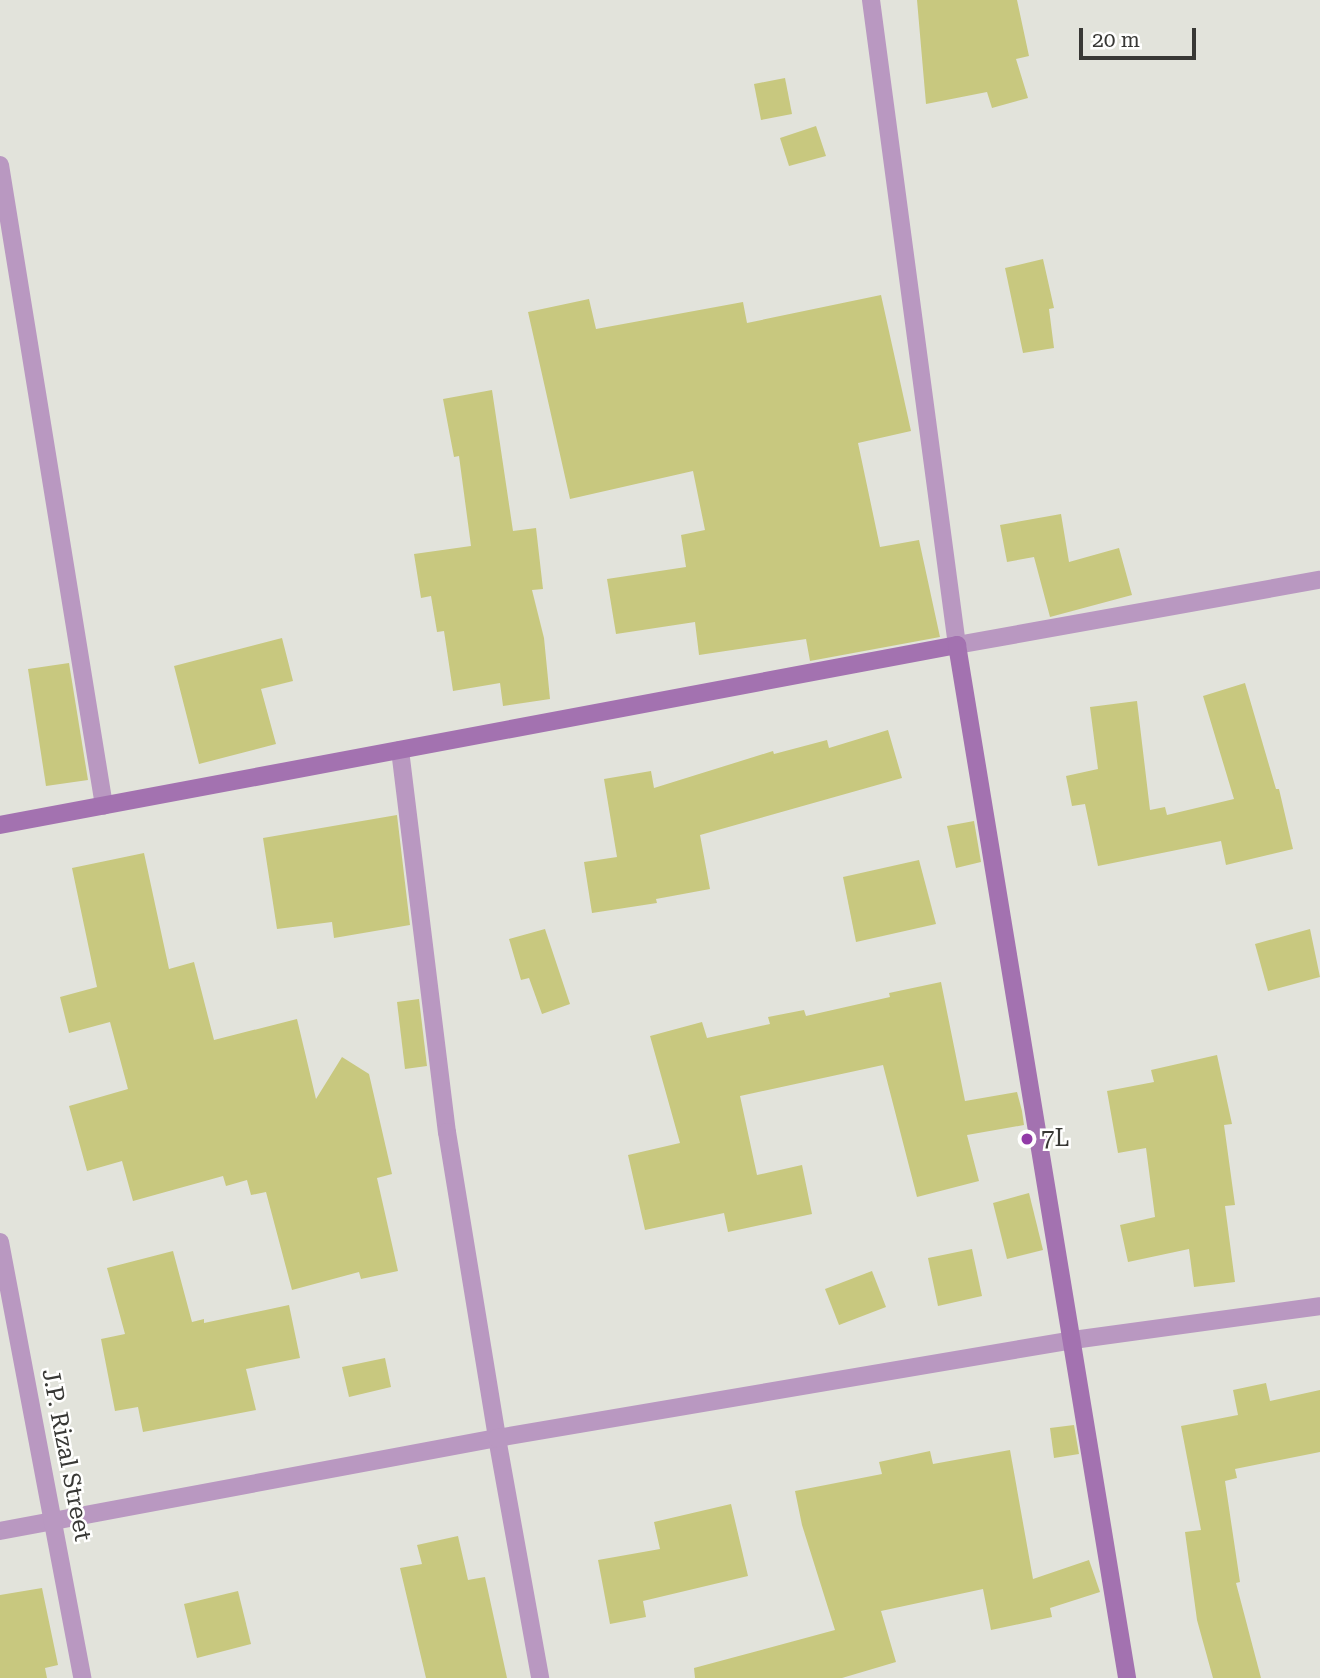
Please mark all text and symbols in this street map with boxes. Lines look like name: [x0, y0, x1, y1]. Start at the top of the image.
scale bar: [1082, 14, 1199, 58]
text: 20 m: [1092, 28, 1140, 52]
place label: 7L: [1041, 1125, 1069, 1153]
marker: 7L: [1019, 1131, 1035, 1147]
street label: J.P. Rizal Street: [35, 1366, 97, 1544]

